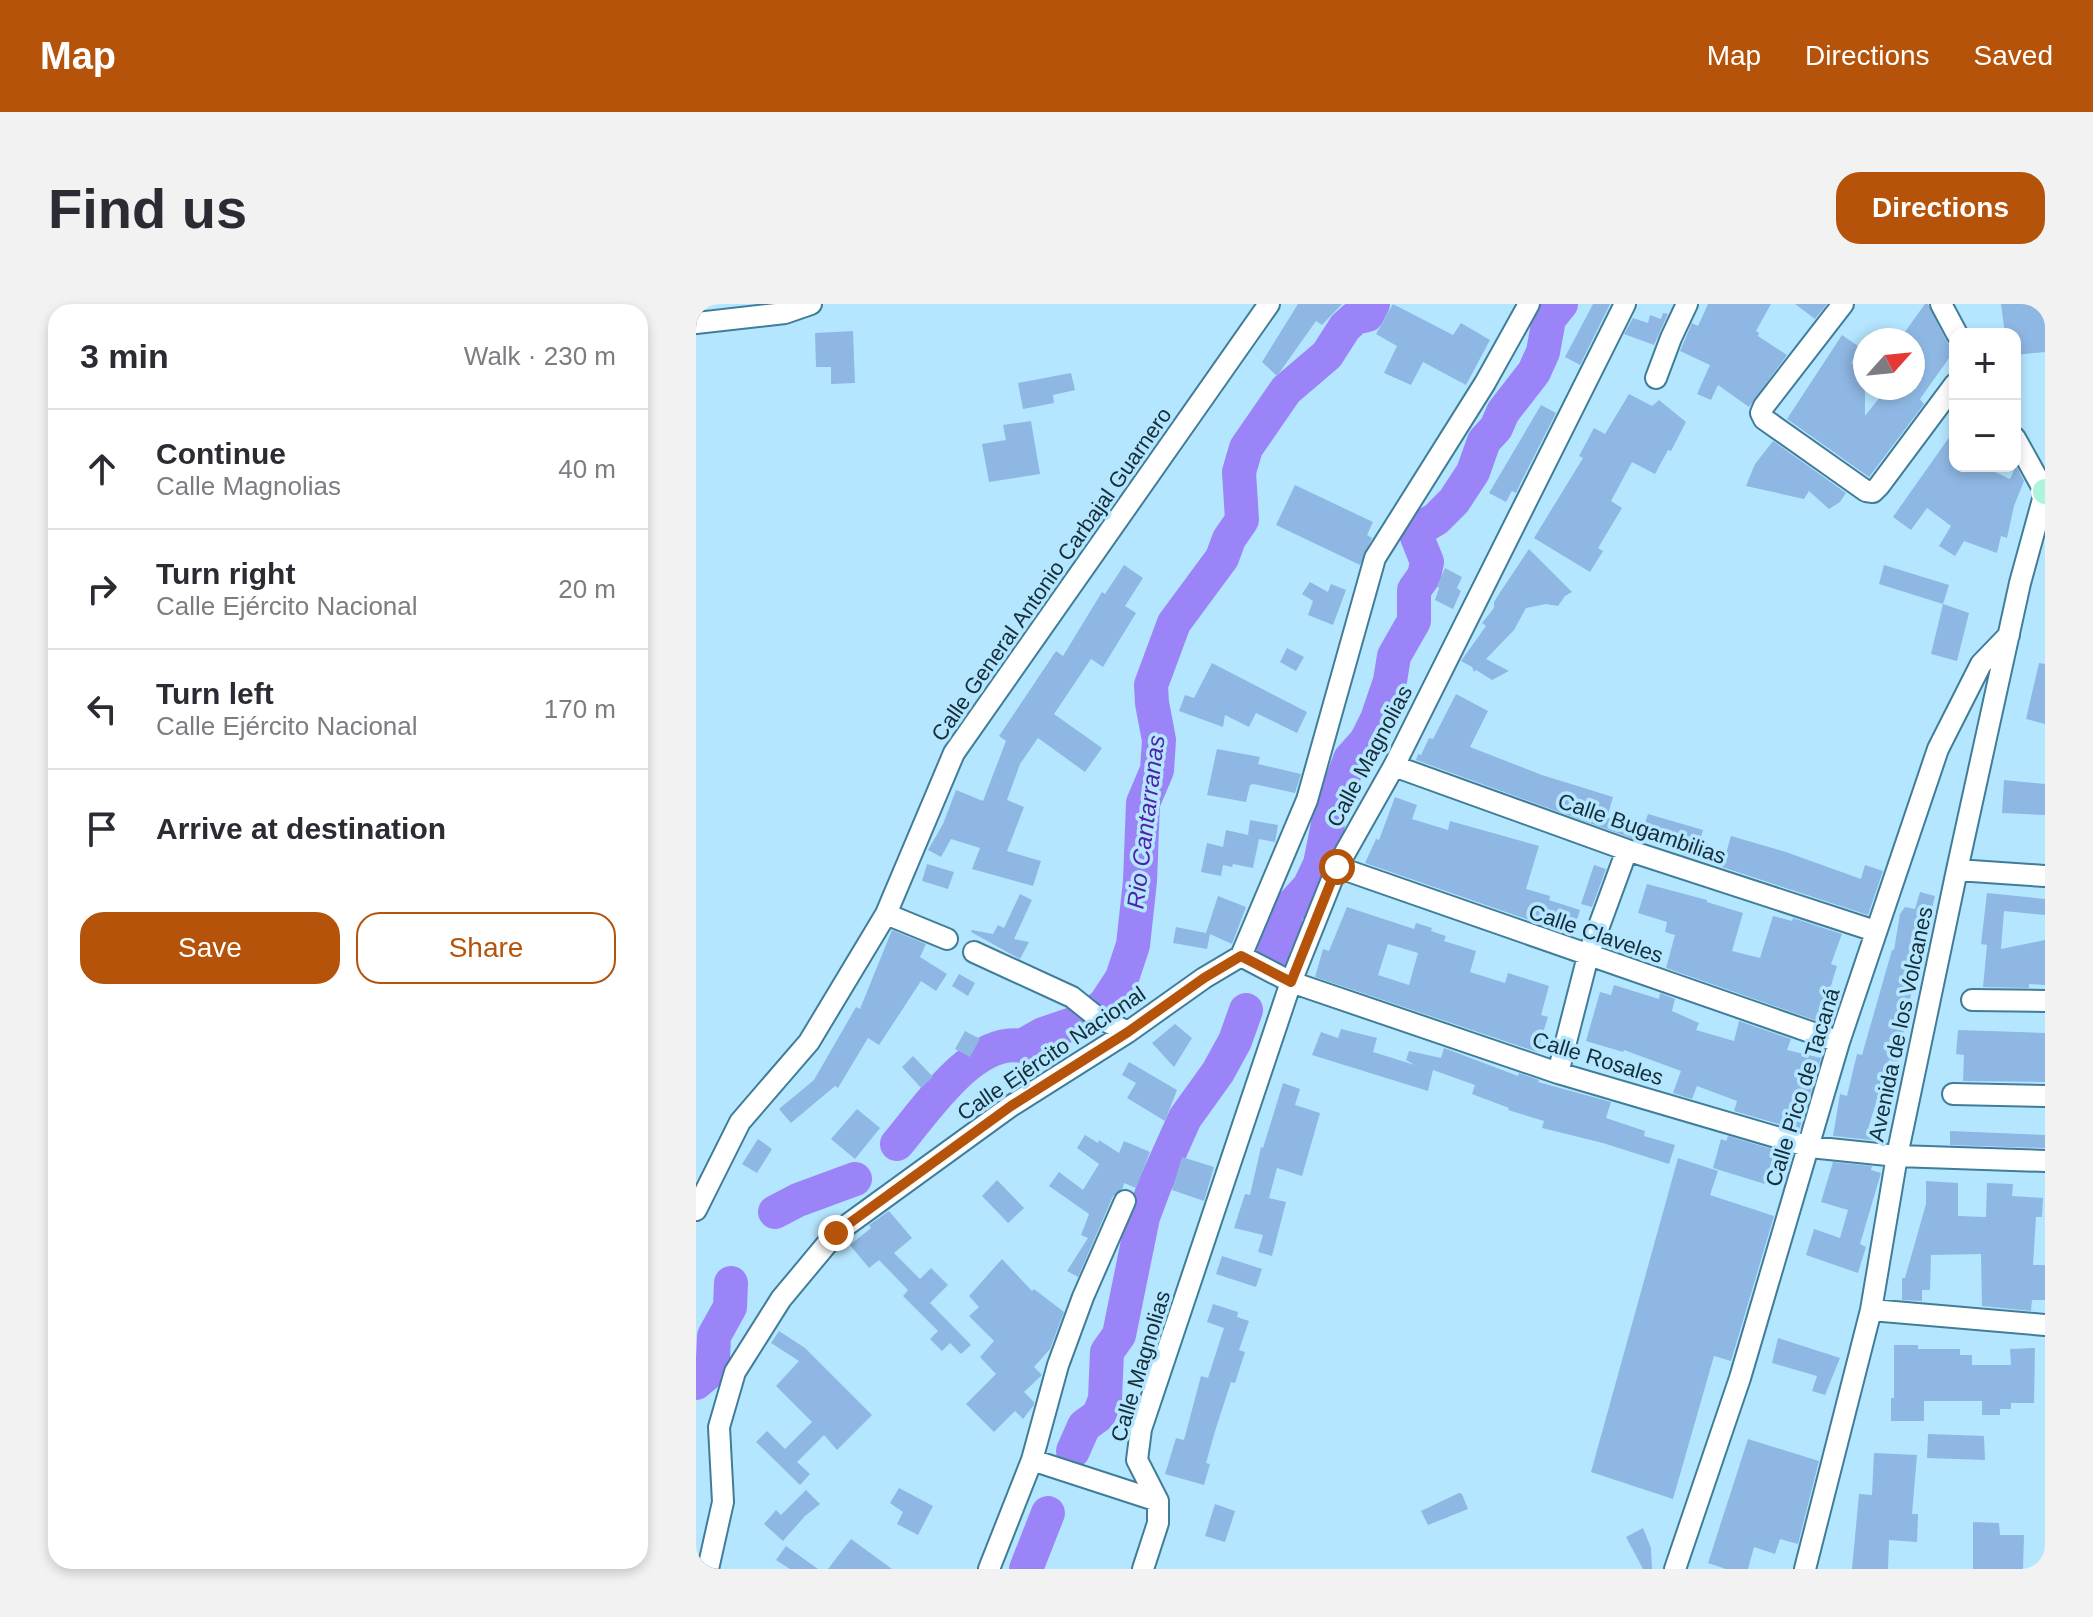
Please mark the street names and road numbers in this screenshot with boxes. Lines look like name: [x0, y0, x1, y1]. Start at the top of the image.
street label: Calle General Antonio Carbajal Guarnero: [926, 403, 1177, 746]
street label: Calle Magnolias: [1322, 681, 1417, 831]
street label: Calle Bugambilias: [1555, 788, 1729, 869]
street label: Calle Claveles: [1525, 899, 1666, 968]
street label: Avenida de los Volcanes: [1863, 904, 1938, 1144]
street label: Calle Ejército Nacional: [953, 981, 1150, 1126]
street label: Calle Pico de Tacaná: [1760, 984, 1845, 1189]
street label: Calle Rosales: [1529, 1027, 1666, 1090]
street label: Calle Magnolias: [1106, 1288, 1175, 1445]

